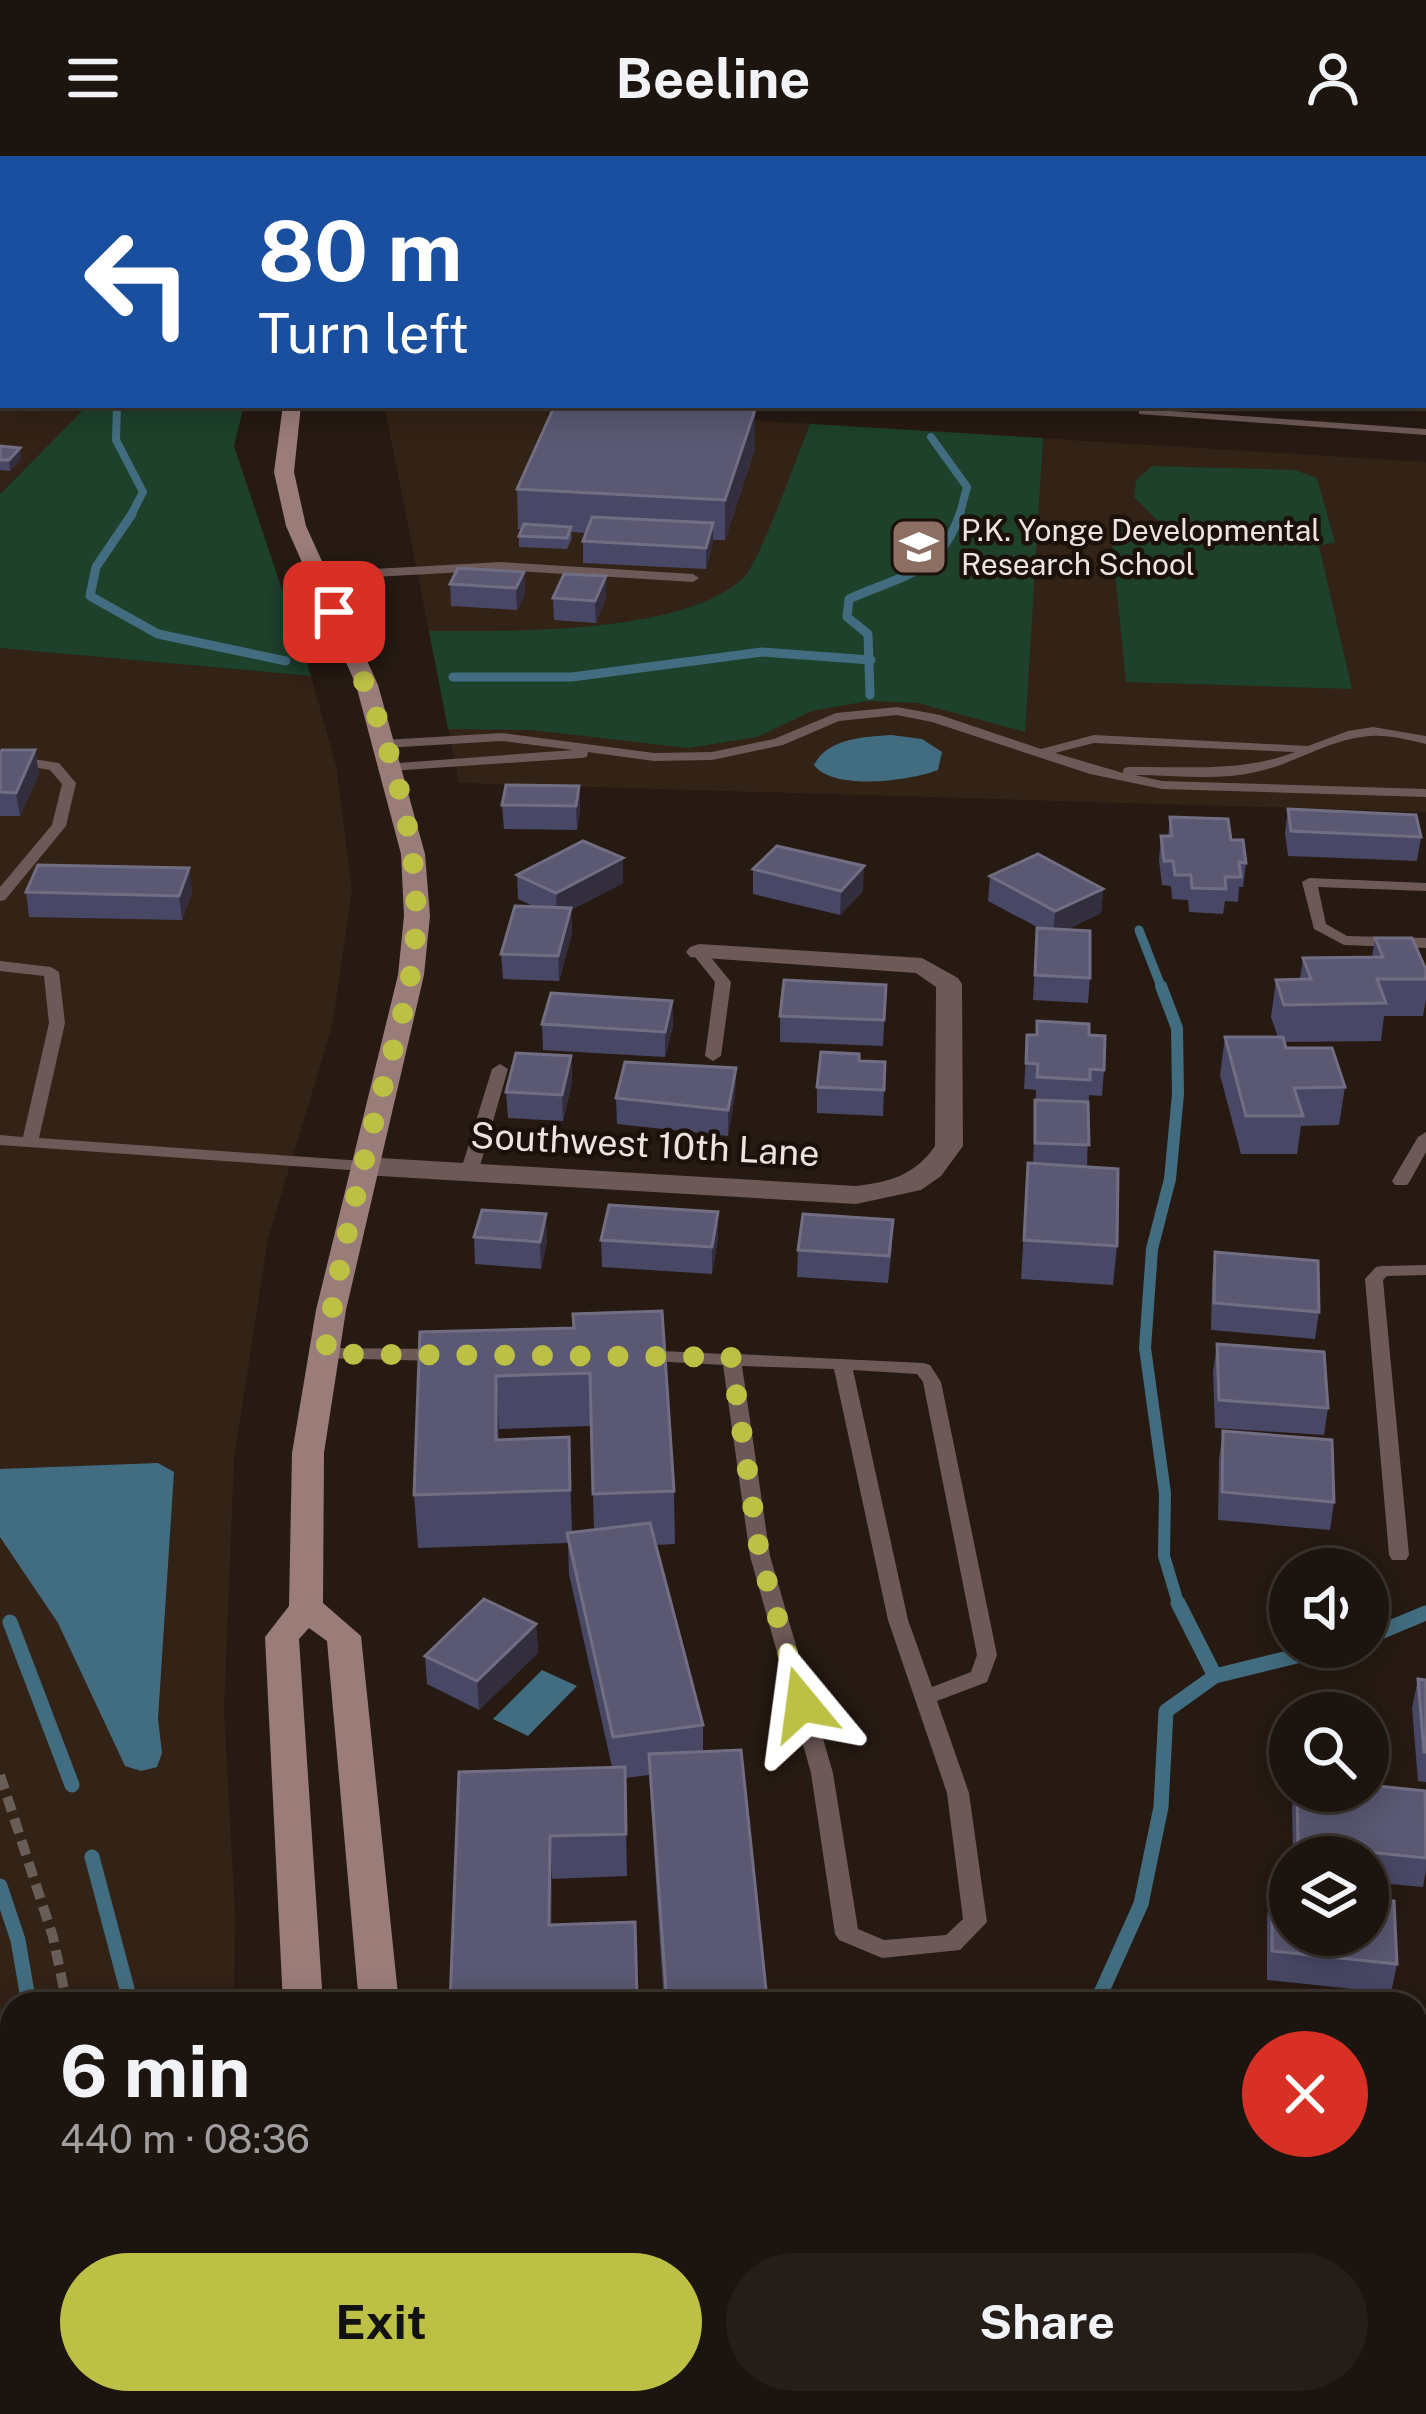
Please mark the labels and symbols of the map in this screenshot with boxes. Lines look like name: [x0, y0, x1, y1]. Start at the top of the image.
place label: P.K. Yonge Developmental Research School: [961, 512, 1320, 582]
school or university icon: P.K. Yonge Developmental Research School: [888, 516, 950, 578]
pin: [283, 561, 385, 663]
street label: Southwest 10th Lane: [469, 1114, 821, 1174]
position arrow: [739, 1641, 865, 1767]

